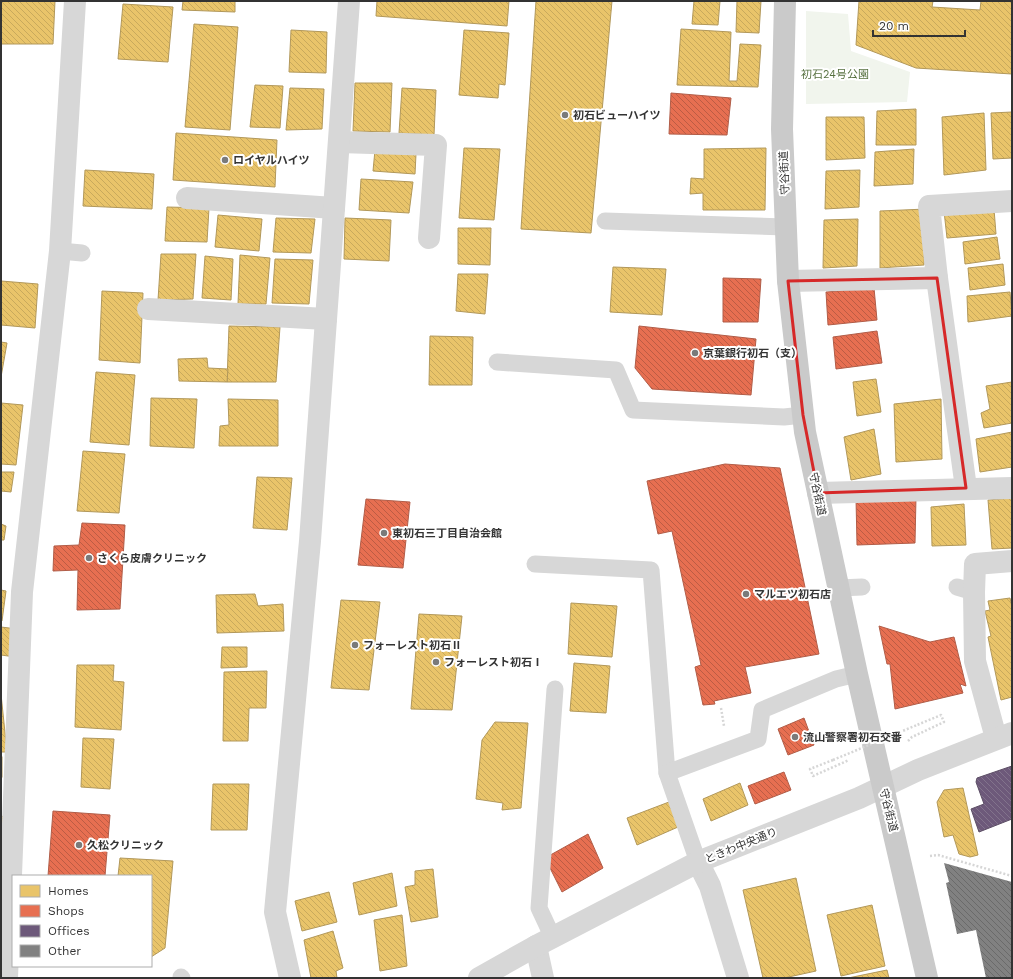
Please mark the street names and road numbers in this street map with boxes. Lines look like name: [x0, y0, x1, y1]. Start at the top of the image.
street label: 守谷街道: [777, 151, 792, 195]
street label: 守谷街道: [807, 471, 828, 517]
street label: 守谷街道: [877, 787, 900, 833]
street label: ときわ中央通り: [703, 825, 779, 866]

